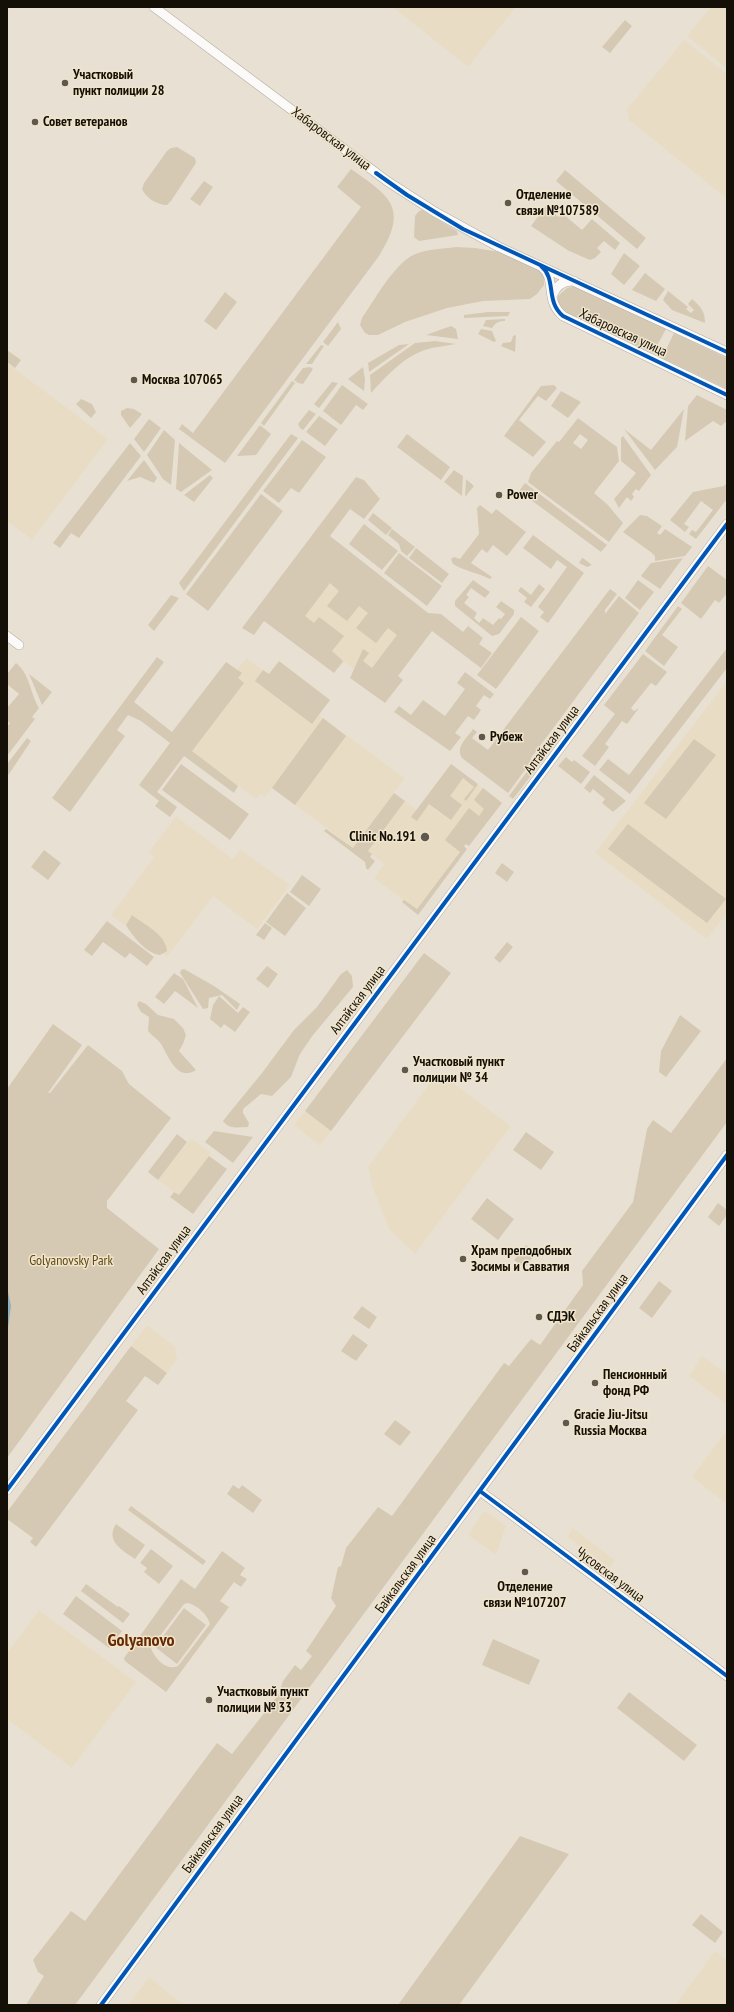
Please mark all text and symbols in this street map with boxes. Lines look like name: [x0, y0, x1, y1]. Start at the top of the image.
place label: Участковый пункт полиции 28: [73, 67, 165, 100]
marker: Участковый пункт полиции 28: [60, 78, 70, 88]
street label: Хабаровская улица: [288, 104, 374, 174]
place label: Совет ветеранов: [43, 114, 128, 130]
marker: Совет ветеранов: [30, 117, 40, 127]
place label: Отделение связи №107589: [516, 187, 599, 220]
marker: Отделение связи №107589: [503, 198, 513, 208]
street label: Хабаровская улица: [576, 305, 670, 361]
place label: Москва 107065: [142, 372, 223, 388]
marker: Москва 107065: [129, 375, 139, 385]
place label: Power: [507, 487, 538, 503]
marker: Power: [494, 490, 504, 500]
street label: Алтайская улица: [521, 702, 583, 778]
place label: Рубеж: [490, 729, 523, 745]
marker: Рубеж: [477, 732, 487, 742]
place label: Clinic No.191: [349, 829, 416, 845]
marker: Clinic No.191: [419, 831, 431, 843]
street label: Алтайская улица: [327, 962, 389, 1038]
place label: Участковый пункт полиции № 34: [413, 1054, 504, 1086]
marker: Участковый пункт полиции № 34: [400, 1065, 410, 1075]
street label: Алтайская улица: [133, 1222, 195, 1298]
place label: Храм преподобных Зосимы и Савватия: [471, 1243, 572, 1276]
park label: Golyanovsky Park: [29, 1253, 113, 1269]
marker: Храм преподобных Зосимы и Савватия: [458, 1254, 468, 1264]
street label: Байкальская улица: [564, 1270, 632, 1356]
place label: СДЭК: [547, 1309, 575, 1325]
marker: СДЭК: [534, 1312, 544, 1322]
place label: Пенсионный фонд РФ: [603, 1367, 667, 1400]
marker: Пенсионный фонд РФ: [590, 1378, 600, 1388]
place label: Gracie Jiu-Jitsu Russia Москва: [574, 1407, 648, 1440]
marker: Gracie Jiu-Jitsu Russia Москва: [561, 1418, 571, 1428]
street label: Байкальская улица: [372, 1531, 440, 1617]
street label: Чусовская улица: [572, 1544, 648, 1606]
marker: Отделение связи №107207: [520, 1567, 530, 1577]
place label: Отделение связи №107207: [484, 1579, 566, 1612]
district label: Golyanovo: [107, 1630, 175, 1652]
place label: Участковый пункт полиции № 33: [217, 1684, 308, 1716]
marker: Участковый пункт полиции № 33: [204, 1695, 214, 1705]
street label: Байкальская улица: [179, 1791, 247, 1877]

